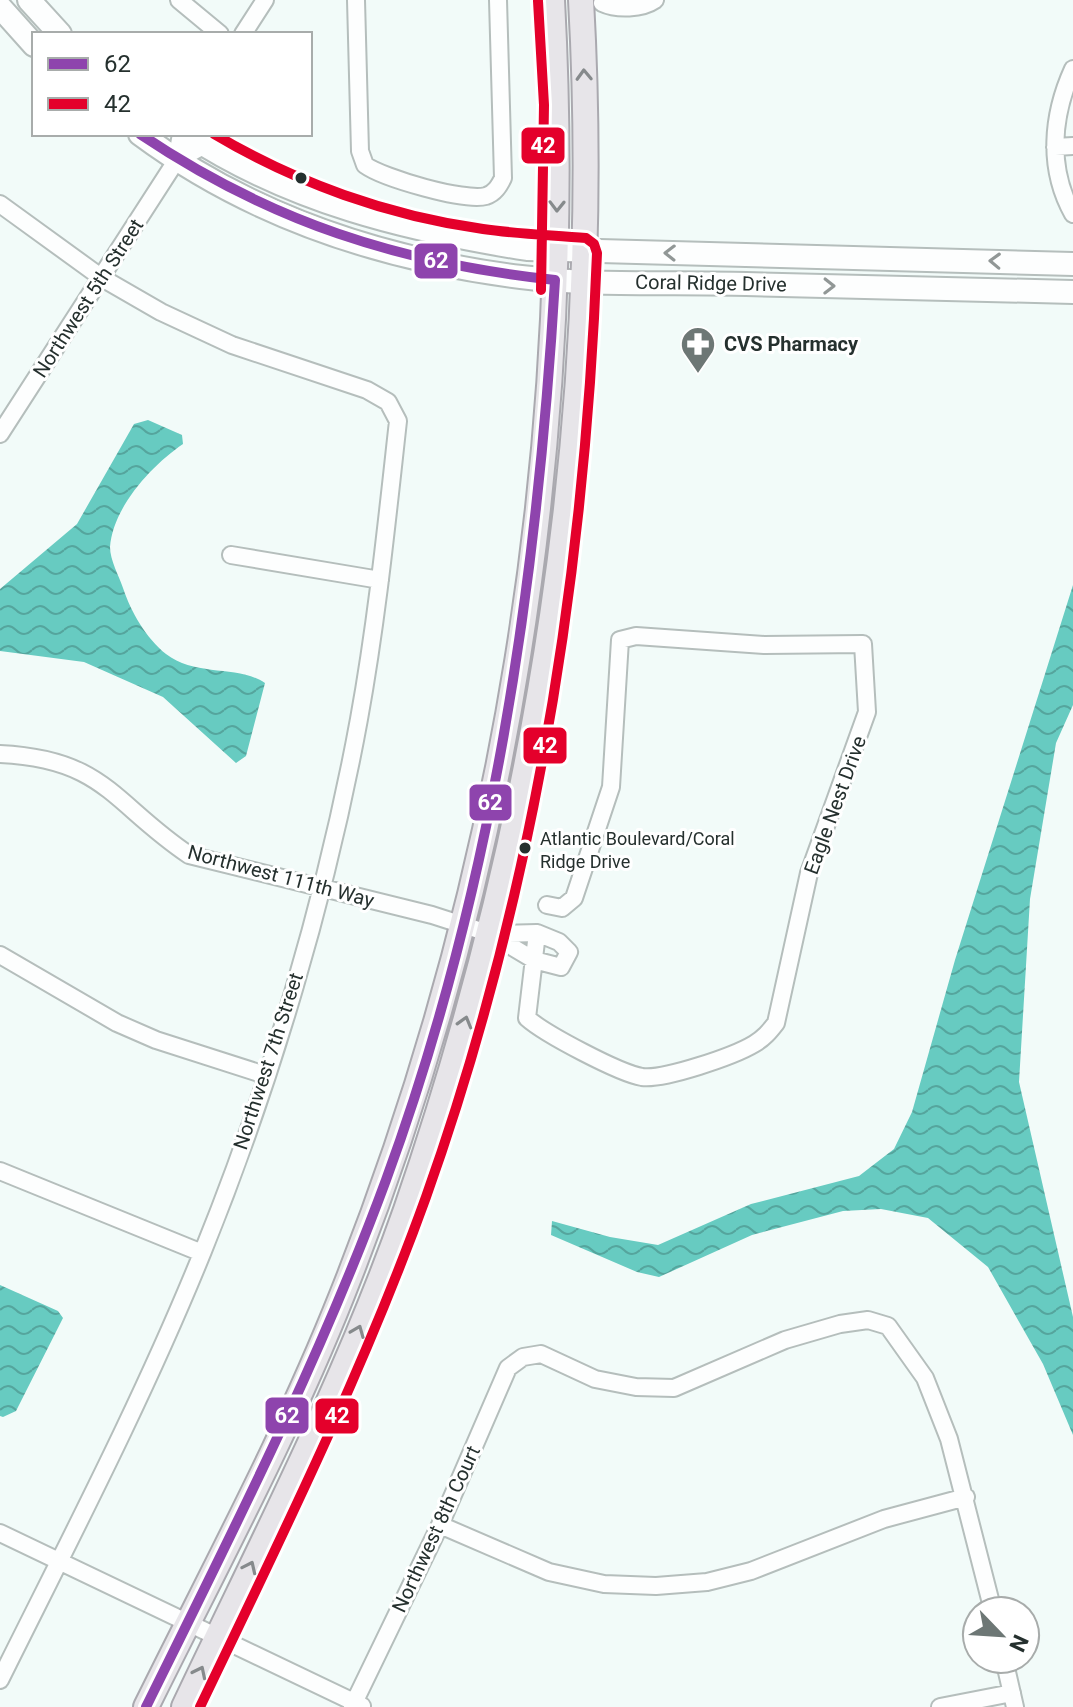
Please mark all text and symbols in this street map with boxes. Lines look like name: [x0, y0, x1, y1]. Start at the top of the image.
legend: [32, 32, 312, 136]
text: 62: [104, 50, 131, 78]
one-way arrow: [576, 68, 593, 81]
text: 42: [104, 90, 131, 118]
line badge: 42: [520, 126, 566, 165]
text: 42: [530, 133, 556, 158]
unlabelled marker: [293, 170, 309, 186]
one-way arrow: [548, 200, 566, 213]
street label: Northwest 5th Street: [28, 214, 148, 382]
line badge: 62: [413, 242, 459, 280]
one-way arrow: [663, 244, 676, 262]
text: 62: [423, 248, 449, 273]
one-way arrow: [988, 253, 1001, 270]
street label: Coral Ridge Drive: [635, 270, 787, 296]
one-way arrow: [823, 277, 836, 294]
pharmacy icon: CVS Pharmacy: [679, 325, 717, 375]
place label: CVS Pharmacy: [724, 332, 859, 356]
line badge: 42: [522, 726, 568, 765]
text: 42: [532, 733, 558, 758]
street label: Eagle Nest Drive: [799, 733, 871, 877]
line badge: 62: [468, 783, 513, 822]
text: 62: [477, 790, 503, 815]
place label: Atlantic Boulevard/Coral Ridge Drive: [540, 828, 735, 872]
street label: Northwest 111th Way: [185, 840, 377, 913]
marker: Atlantic Boulevard/Coral Ridge Drive: [517, 840, 533, 856]
street label: Northwest 7th Street: [228, 970, 308, 1152]
one-way arrow: [456, 1015, 472, 1029]
one-way arrow: [348, 1325, 365, 1339]
line badge: 62: [264, 1396, 310, 1435]
line badge: 42: [314, 1397, 360, 1435]
text: 62: [274, 1403, 300, 1428]
text: 42: [324, 1403, 350, 1428]
street label: Northwest 8th Court: [387, 1442, 485, 1616]
one-way arrow: [240, 1561, 256, 1575]
north arrow: [961, 1595, 1041, 1675]
text: N: [1004, 1631, 1033, 1656]
one-way arrow: [190, 1666, 206, 1681]

